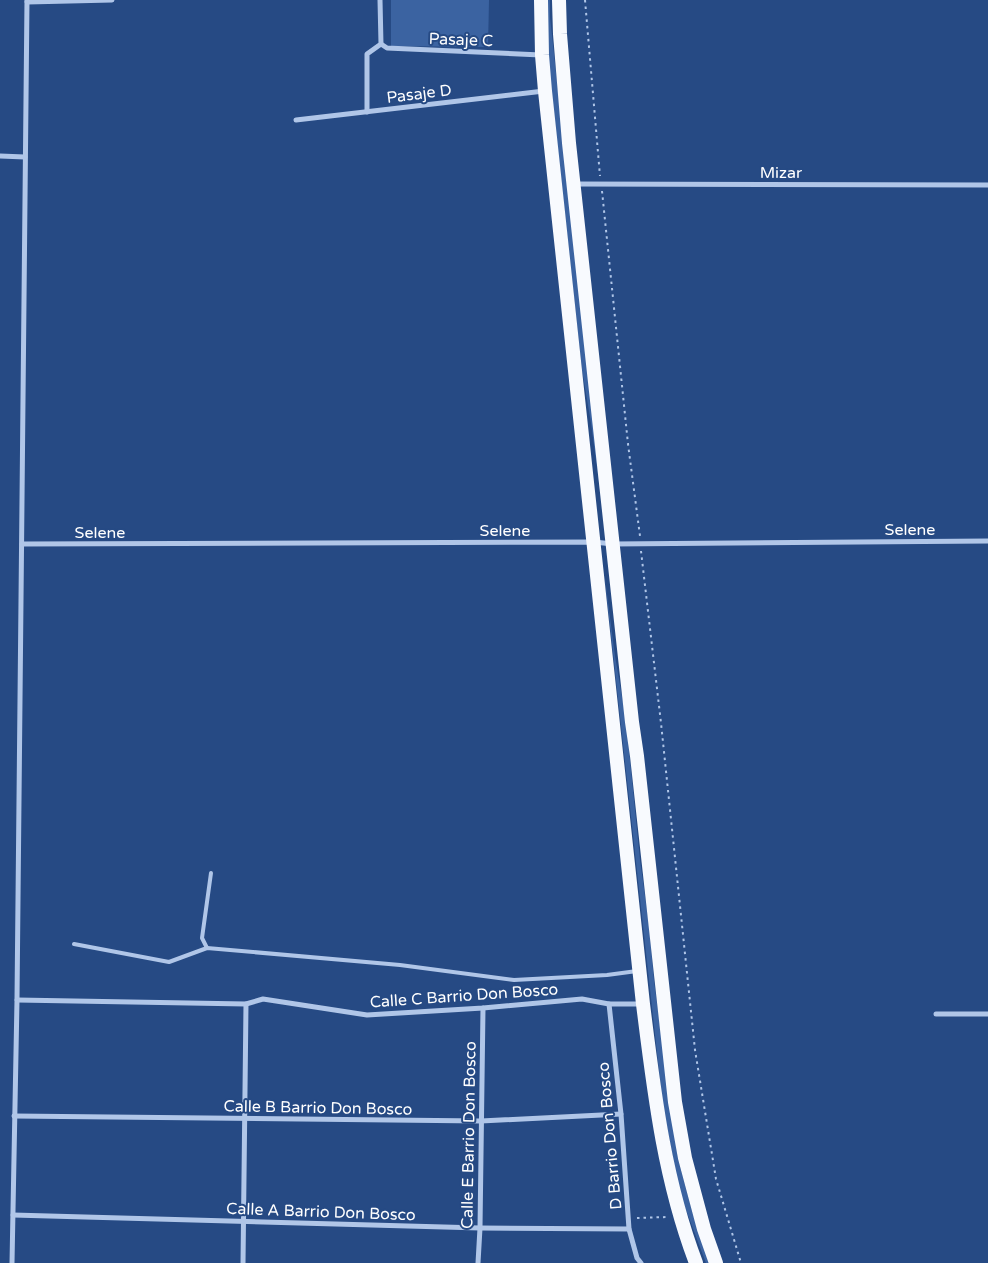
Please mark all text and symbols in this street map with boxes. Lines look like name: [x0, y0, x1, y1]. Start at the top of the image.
street label: Pasaje C: [428, 29, 493, 51]
street label: Pasaje D: [385, 80, 453, 108]
street label: Mizar: [760, 163, 803, 183]
street label: Selene: [885, 520, 935, 540]
street label: Selene: [480, 521, 530, 541]
street label: Selene: [75, 523, 125, 543]
street label: Calle C Barrio Don Bosco: [369, 979, 559, 1013]
street label: Calle E Barrio Don Bosco: [457, 1041, 481, 1229]
street label: D Barrio Don Bosco: [594, 1061, 626, 1211]
street label: Calle B Barrio Don Bosco: [223, 1096, 413, 1120]
street label: Calle A Barrio Don Bosco: [226, 1199, 416, 1225]

